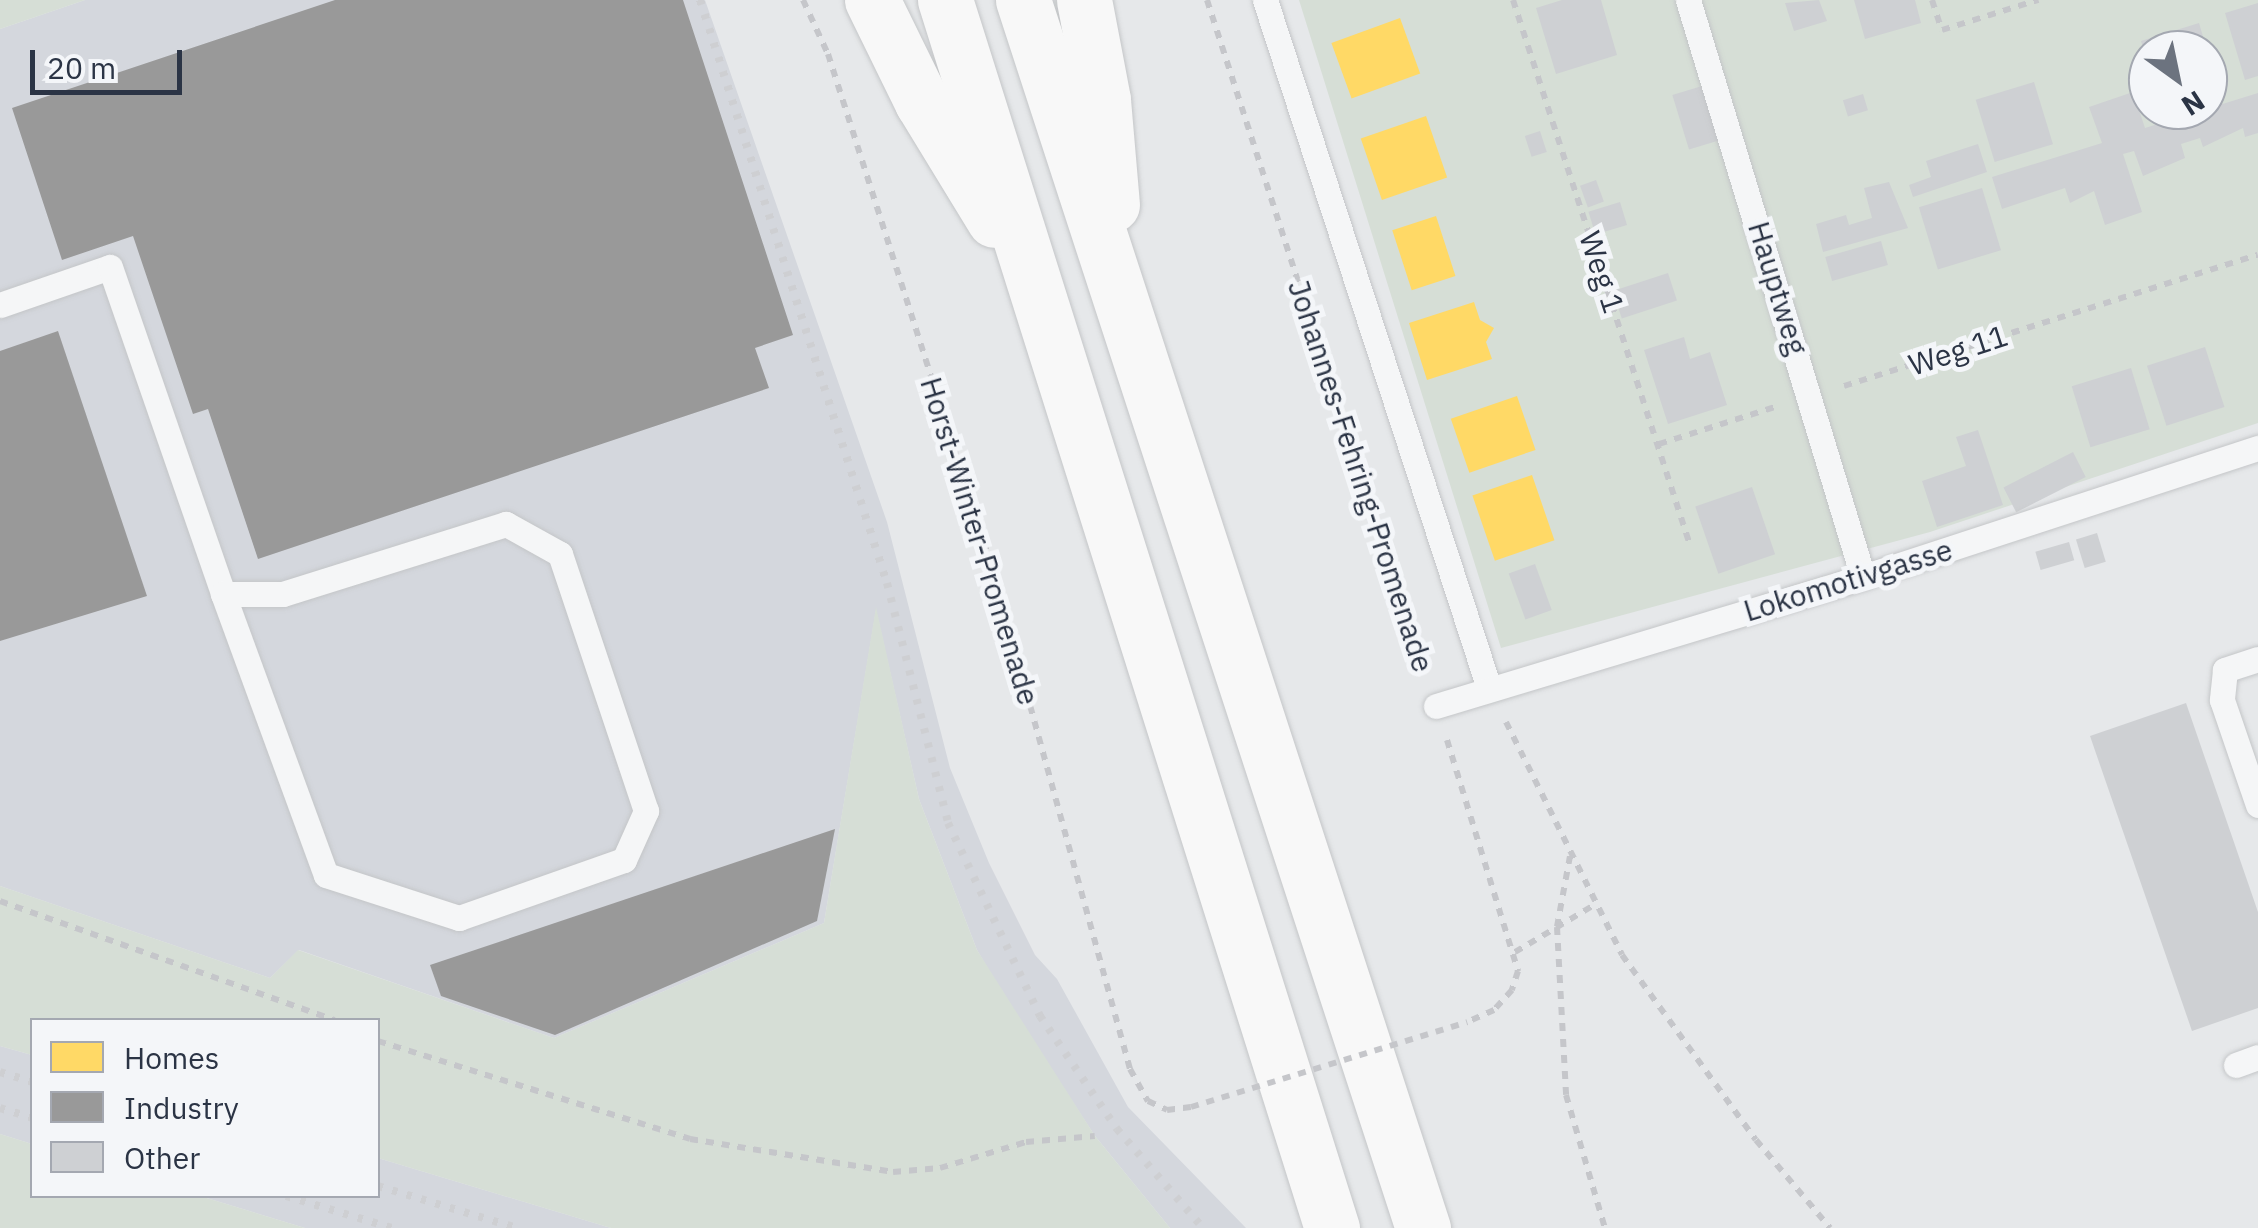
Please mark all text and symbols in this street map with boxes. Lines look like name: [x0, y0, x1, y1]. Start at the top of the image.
scale bar: [35, 30, 188, 92]
north arrow: [2128, 30, 2228, 130]
text: 20 m: [47, 48, 116, 87]
text: N: [2175, 83, 2212, 125]
street label: Hauptweg: [1741, 217, 1815, 359]
street label: Weg 1: [1572, 227, 1632, 317]
street label: Johannes-Fehring-Promenade: [1281, 275, 1441, 677]
street label: Weg 11: [1904, 317, 2012, 383]
street label: Horst-Winter-Promenade: [913, 373, 1047, 709]
street label: Lokomotivgasse: [1739, 531, 1957, 629]
legend: [30, 1018, 380, 1198]
text: Homes: [124, 1038, 219, 1077]
text: Industry: [124, 1088, 239, 1127]
text: Other: [124, 1138, 200, 1177]

